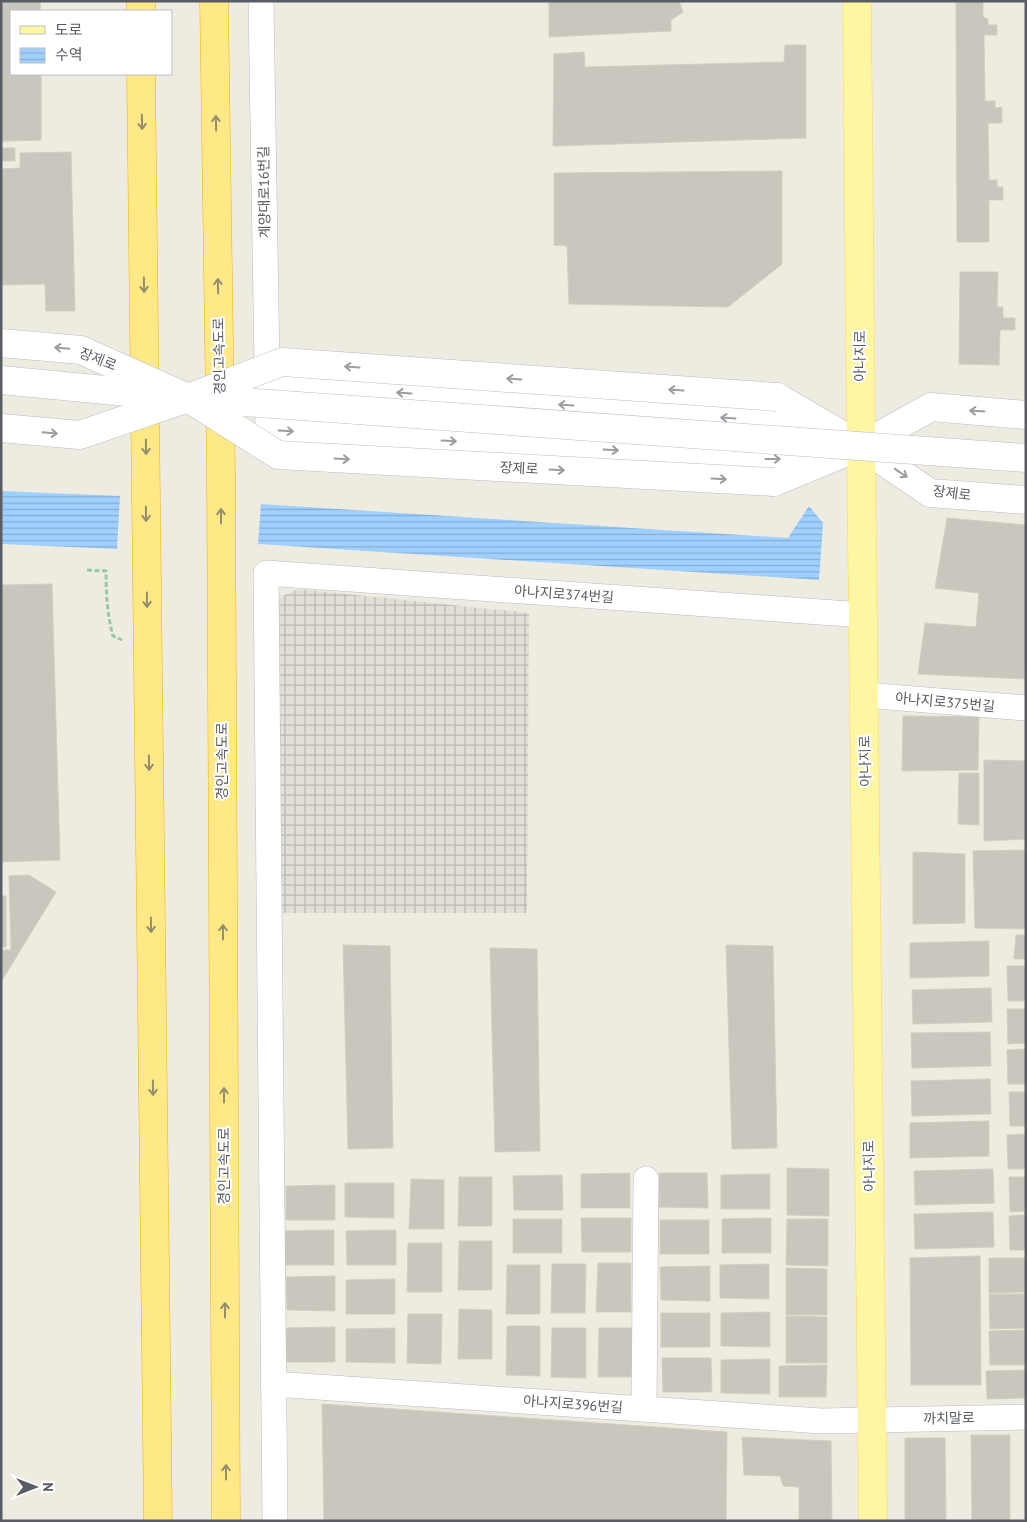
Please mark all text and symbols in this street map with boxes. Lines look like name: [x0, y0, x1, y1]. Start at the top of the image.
legend: [10, 10, 172, 75]
text: 도로: [55, 20, 83, 39]
text: 수역: [55, 45, 83, 64]
one-way arrow: [137, 114, 147, 130]
one-way arrow: [211, 116, 221, 132]
street label: 계양대로16번길: [254, 146, 274, 238]
one-way arrow: [139, 276, 149, 293]
one-way arrow: [213, 278, 223, 294]
street label: 경인고속도로: [209, 317, 229, 395]
street label: 아나지로: [851, 330, 869, 382]
one-way arrow: [54, 344, 70, 353]
street label: 장제로: [77, 344, 119, 374]
one-way arrow: [344, 363, 360, 372]
one-way arrow: [506, 374, 522, 383]
one-way arrow: [668, 385, 684, 395]
one-way arrow: [396, 388, 412, 397]
one-way arrow: [558, 400, 574, 410]
one-way arrow: [969, 406, 985, 416]
one-way arrow: [720, 413, 736, 422]
one-way arrow: [278, 426, 294, 435]
one-way arrow: [42, 428, 58, 437]
one-way arrow: [440, 436, 456, 445]
one-way arrow: [141, 439, 151, 455]
one-way arrow: [603, 446, 619, 455]
one-way arrow: [334, 454, 350, 463]
one-way arrow: [764, 454, 781, 464]
street label: 장제로: [499, 458, 539, 478]
one-way arrow: [549, 466, 565, 475]
one-way arrow: [894, 468, 908, 478]
one-way arrow: [711, 475, 727, 484]
street label: 장제로: [932, 482, 972, 504]
one-way arrow: [142, 506, 151, 522]
one-way arrow: [216, 508, 226, 524]
street label: 아나지로374번길: [513, 582, 615, 606]
one-way arrow: [143, 592, 152, 608]
street label: 아나지로375번길: [894, 689, 996, 715]
street label: 경인고속도로: [213, 722, 231, 800]
street label: 아나지로: [856, 735, 874, 787]
one-way arrow: [144, 754, 154, 770]
one-way arrow: [146, 916, 156, 933]
one-way arrow: [218, 924, 228, 940]
one-way arrow: [148, 1079, 158, 1095]
one-way arrow: [219, 1087, 229, 1103]
street label: 경인고속도로: [215, 1127, 233, 1205]
street label: 아나지로: [860, 1140, 878, 1192]
one-way arrow: [220, 1302, 230, 1318]
street label: 아나지로396번길: [522, 1392, 624, 1416]
street label: 까치말로: [923, 1409, 975, 1427]
north arrow: [10, 1462, 60, 1512]
one-way arrow: [221, 1464, 231, 1480]
text: N: [39, 1482, 57, 1492]

